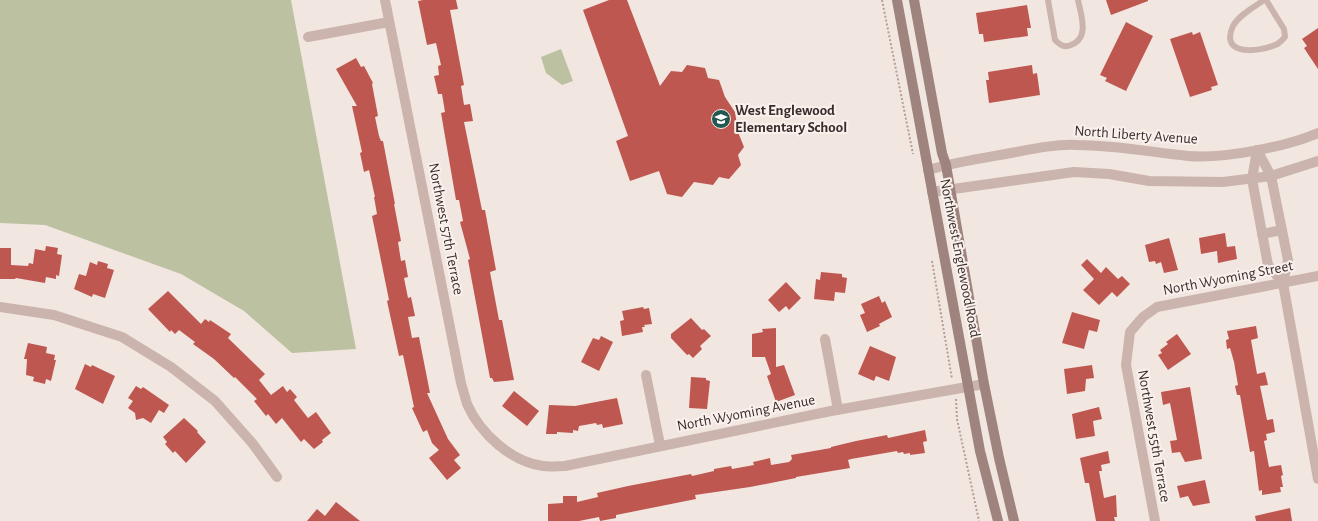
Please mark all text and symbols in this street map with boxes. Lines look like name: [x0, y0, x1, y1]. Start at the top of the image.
place label: West Englewood Elementary School: [735, 103, 847, 135]
school or university icon: West Englewood Elementary School: [710, 108, 732, 130]
street label: North Liberty Avenue: [1074, 123, 1198, 147]
street label: Northwest 57th Terrace: [426, 162, 466, 296]
street label: Northwest Englewood Road: [937, 177, 983, 339]
street label: North Wyoming Street: [1162, 258, 1294, 298]
street label: Northwest 55th Terrace: [1135, 369, 1173, 503]
street label: North Wyoming Avenue: [676, 392, 816, 434]

